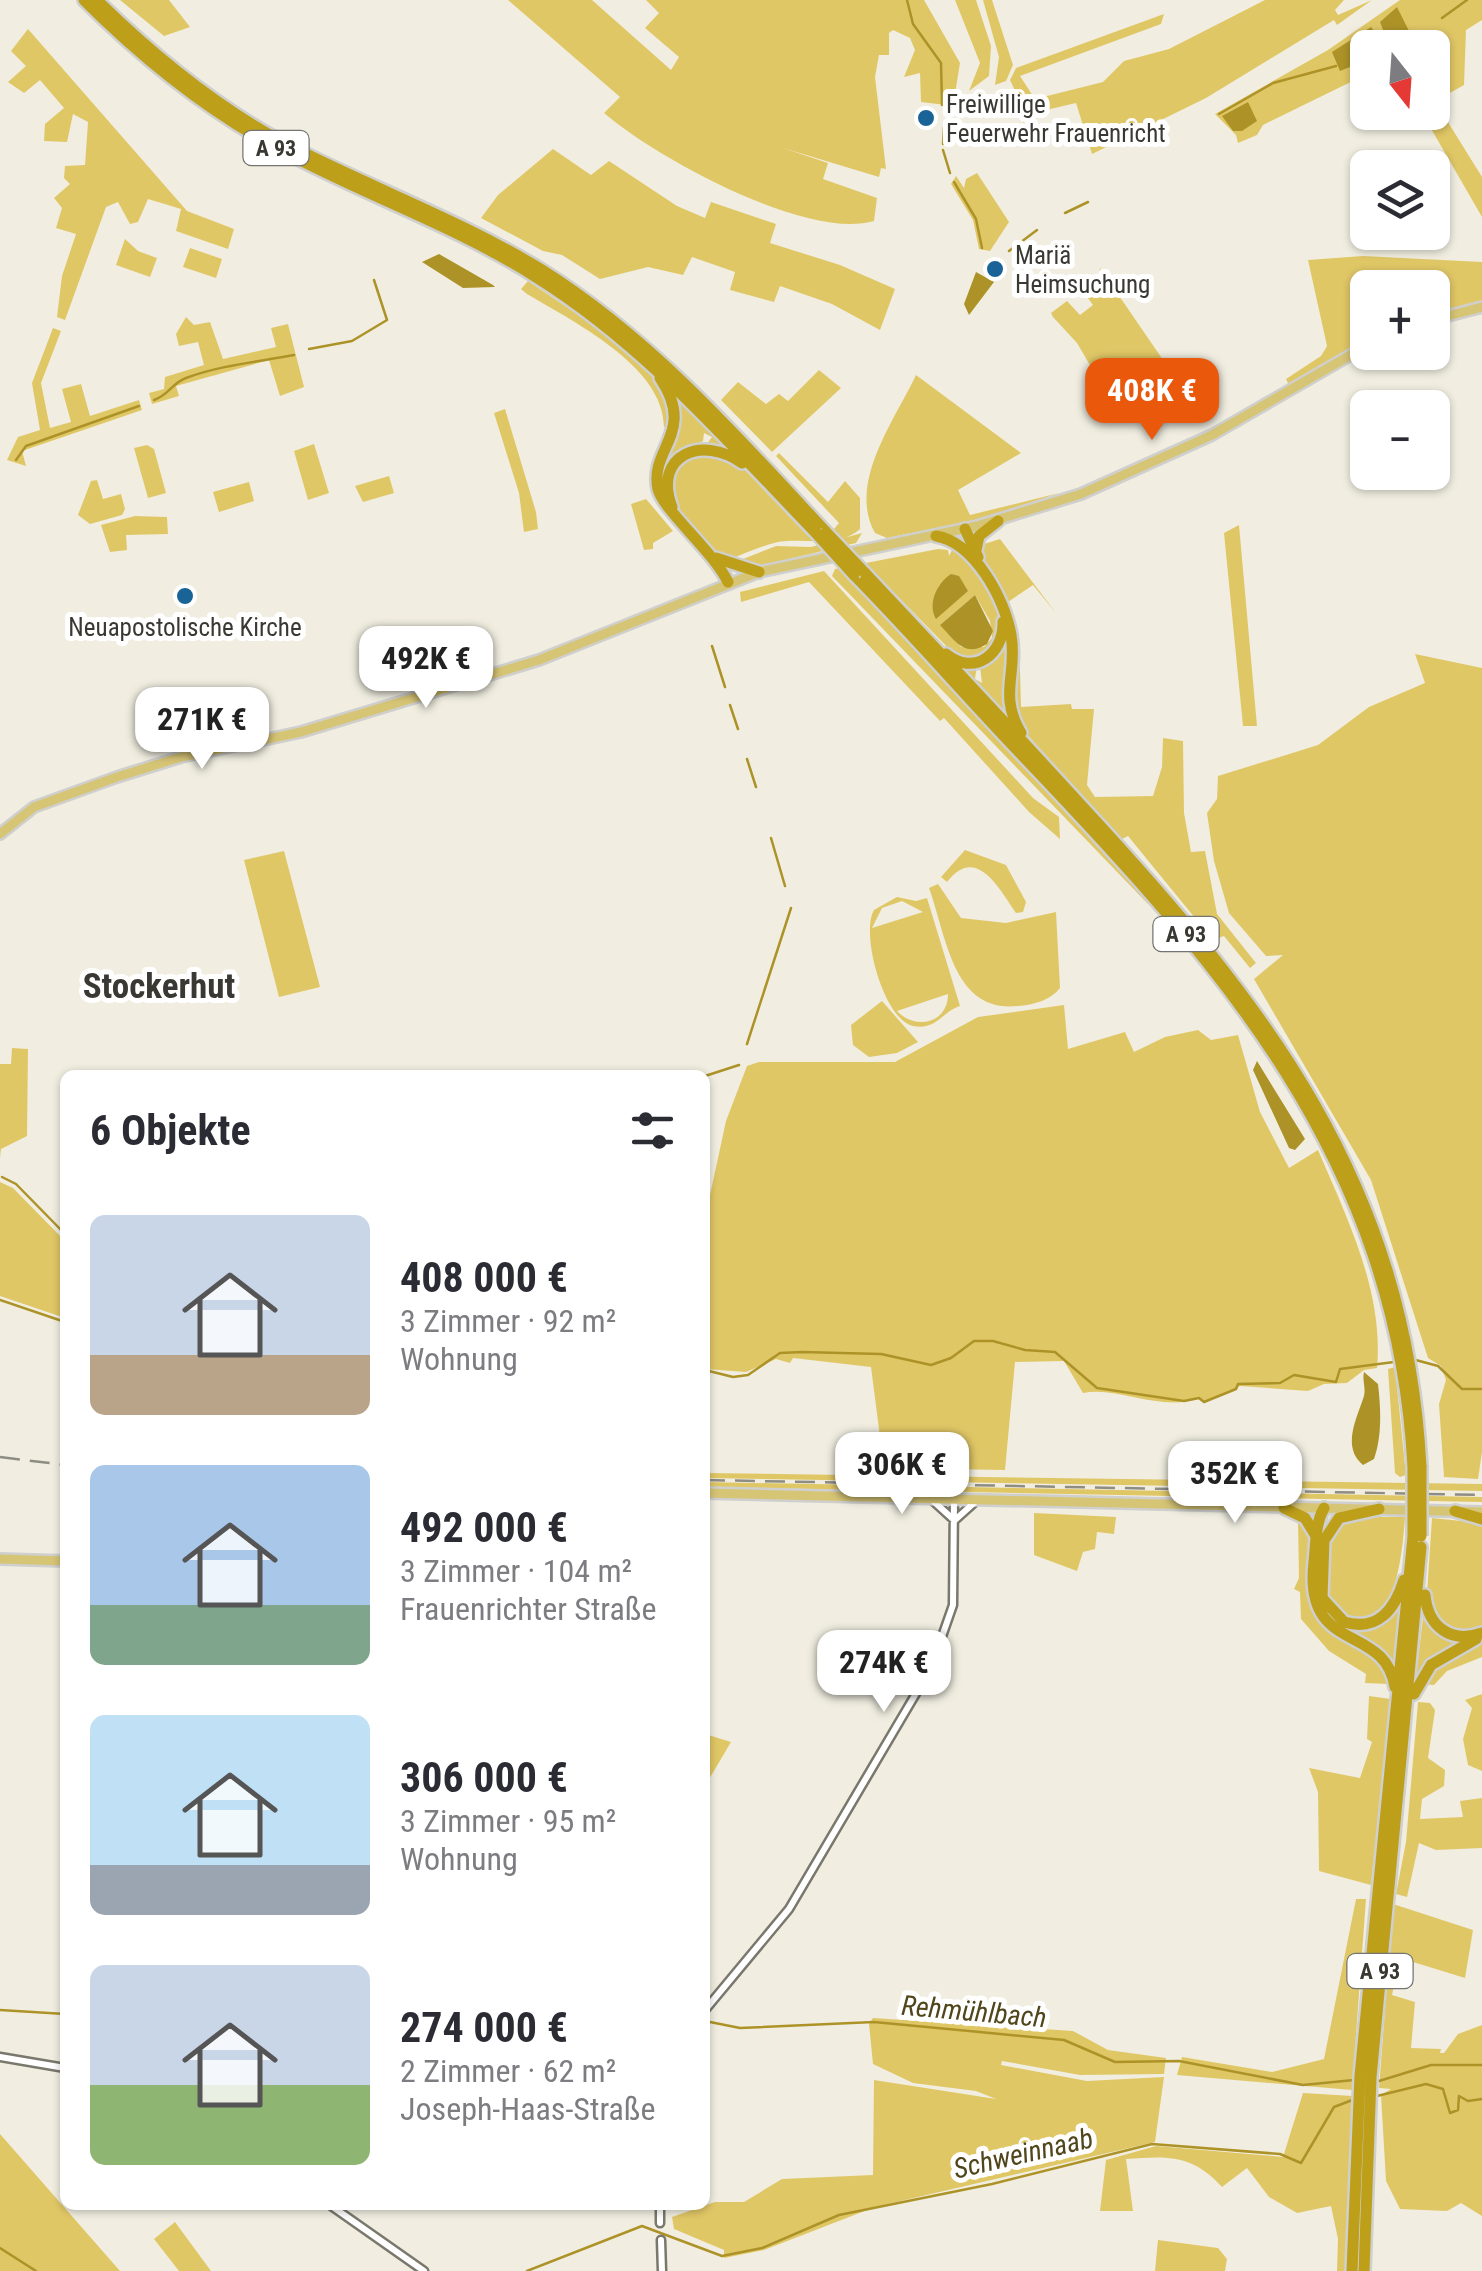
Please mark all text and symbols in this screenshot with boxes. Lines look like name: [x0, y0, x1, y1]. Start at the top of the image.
north arrow: [1350, 30, 1450, 130]
map controls: [1350, 30, 1450, 490]
place label: Freiwillige Feuerwehr Frauenricht: [946, 90, 1166, 148]
marker: Freiwillige Feuerwehr Frauenricht: [915, 107, 937, 129]
road number: A 93: [244, 131, 308, 165]
button: layers: [1350, 150, 1450, 250]
place label: Mariä Heimsuchung: [1015, 241, 1150, 299]
marker: Mariä Heimsuchung: [984, 258, 1006, 280]
button: +: [1350, 270, 1450, 370]
pin: 408K €: [1071, 358, 1233, 443]
text: 408K €: [1107, 371, 1197, 409]
button: −: [1350, 390, 1450, 490]
marker: Neuapostolische Kirche: [174, 585, 196, 607]
place label: Neuapostolische Kirche: [68, 613, 302, 642]
pin: 492K €: [345, 626, 507, 711]
text: 492K €: [381, 639, 471, 677]
pin: 271K €: [121, 687, 283, 772]
text: 271K €: [157, 700, 247, 738]
road number: A 93: [1154, 917, 1218, 951]
district label: Stockerhut: [83, 966, 235, 1007]
icon: filters: [625, 1103, 680, 1158]
text: 6 Objekte: [90, 1106, 251, 1155]
text: 408 000 €: [400, 1253, 568, 1302]
icon: home: [170, 1255, 290, 1375]
text: 3 Zimmer · 92 m²: [400, 1302, 616, 1340]
text: Wohnung: [400, 1340, 518, 1378]
pin: 306K €: [821, 1432, 983, 1517]
pin: 352K €: [1154, 1441, 1316, 1526]
text: 306K €: [857, 1445, 947, 1483]
text: 352K €: [1190, 1454, 1280, 1492]
text: 492 000 €: [400, 1503, 568, 1552]
icon: home: [170, 1505, 290, 1625]
text: 3 Zimmer · 104 m²: [400, 1552, 632, 1590]
text: Frauenrichter Straße: [400, 1590, 657, 1628]
pin: 274K €: [803, 1630, 965, 1715]
text: 274K €: [839, 1643, 929, 1681]
text: 306 000 €: [400, 1753, 568, 1802]
icon: home: [170, 1755, 290, 1875]
text: 3 Zimmer · 95 m²: [400, 1802, 616, 1840]
text: Wohnung: [400, 1840, 518, 1878]
road number: A 93: [1348, 1954, 1412, 1988]
water label: Rehmühlbach: [900, 1989, 1048, 2034]
text: 274 000 €: [400, 2003, 568, 2052]
icon: home: [170, 2005, 290, 2125]
text: 2 Zimmer · 62 m²: [400, 2052, 616, 2090]
text: Joseph-Haas-Straße: [400, 2090, 656, 2128]
water label: Schweinnaab: [950, 2121, 1096, 2186]

